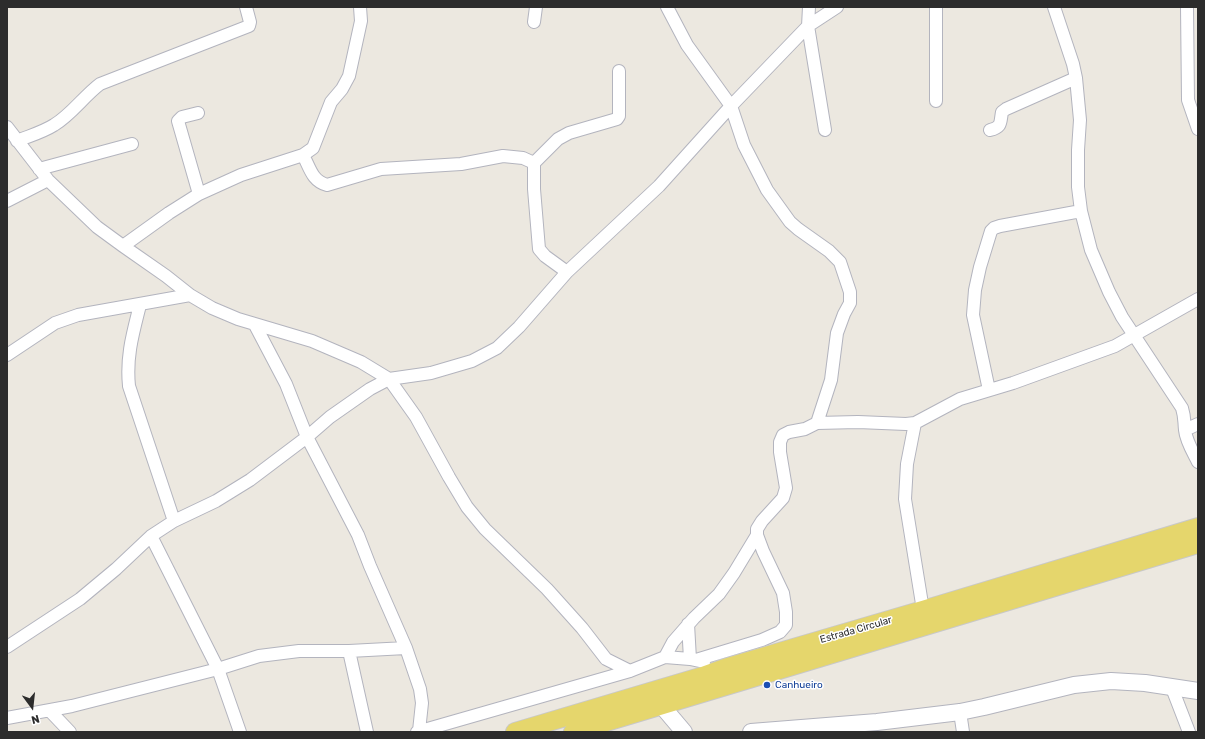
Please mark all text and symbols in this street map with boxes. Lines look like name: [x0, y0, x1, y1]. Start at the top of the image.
street label: Estrada Circular: [819, 614, 893, 646]
place label: Canhueiro: [775, 679, 823, 691]
marker: Canhueiro: [762, 680, 772, 690]
north arrow: [12, 687, 52, 727]
text: N: [30, 712, 41, 726]

